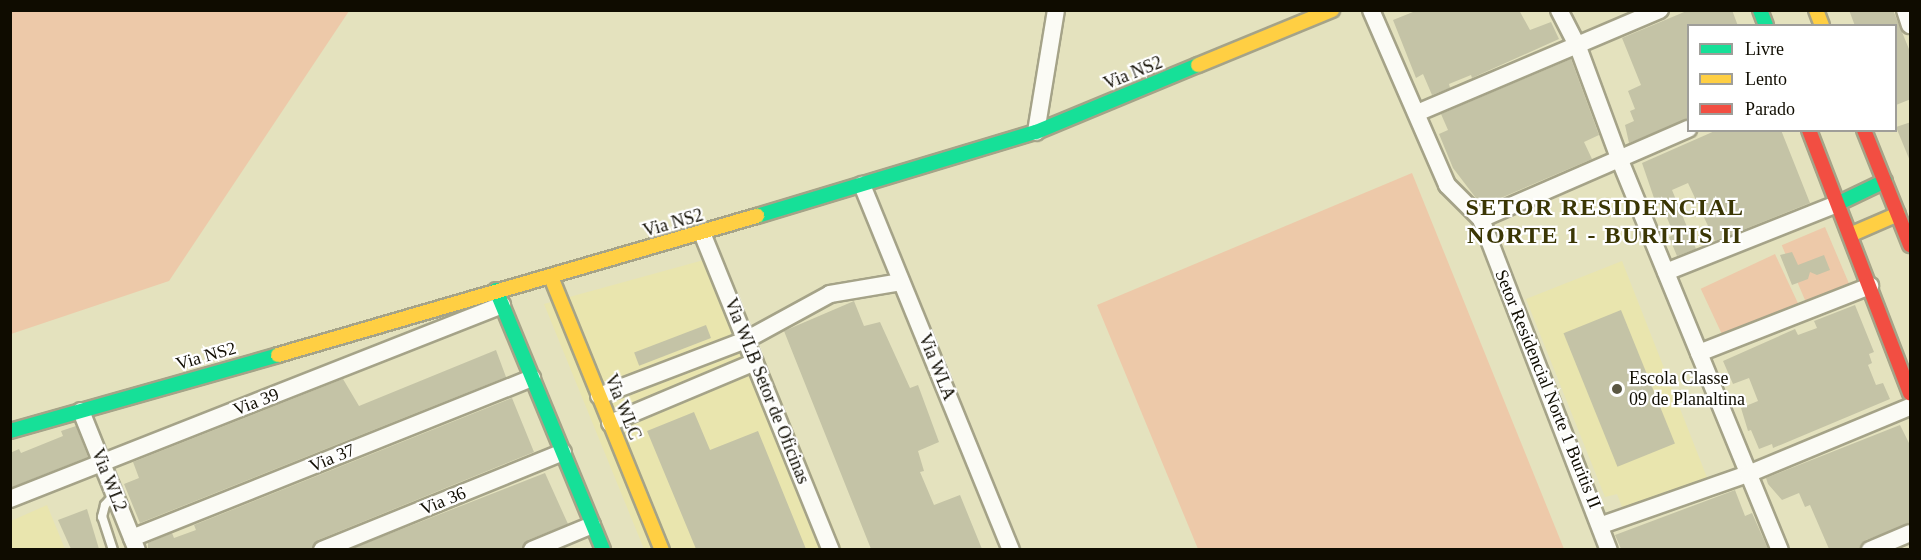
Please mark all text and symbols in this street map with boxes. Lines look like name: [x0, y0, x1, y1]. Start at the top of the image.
legend: [1687, 24, 1897, 132]
text: Livre: [1745, 39, 1784, 59]
street label: Via NS2: [1100, 51, 1166, 95]
text: Lento: [1745, 69, 1787, 89]
text: Parado: [1745, 99, 1795, 119]
district label: SETOR RESIDENCIAL NORTE 1 - BURITIS II: [1465, 194, 1745, 250]
street label: Via NS2: [641, 204, 705, 242]
street label: Setor Residencial Norte 1 Buritis II: [1490, 267, 1606, 511]
street label: Via WLB Setor de Oficinas: [720, 295, 814, 487]
street label: Via WLA: [914, 330, 960, 404]
street label: Via NS2: [174, 337, 238, 375]
place label: Escola Classe 09 de Planaltina: [1629, 368, 1745, 410]
street label: Via WLC: [600, 371, 646, 443]
marker: Escola Classe 09 de Planaltina: [1610, 382, 1624, 396]
street label: Via 39: [230, 383, 282, 421]
street label: Via 37: [306, 439, 358, 477]
street label: Via WL2: [87, 445, 131, 515]
street label: Via 36: [417, 482, 469, 520]

